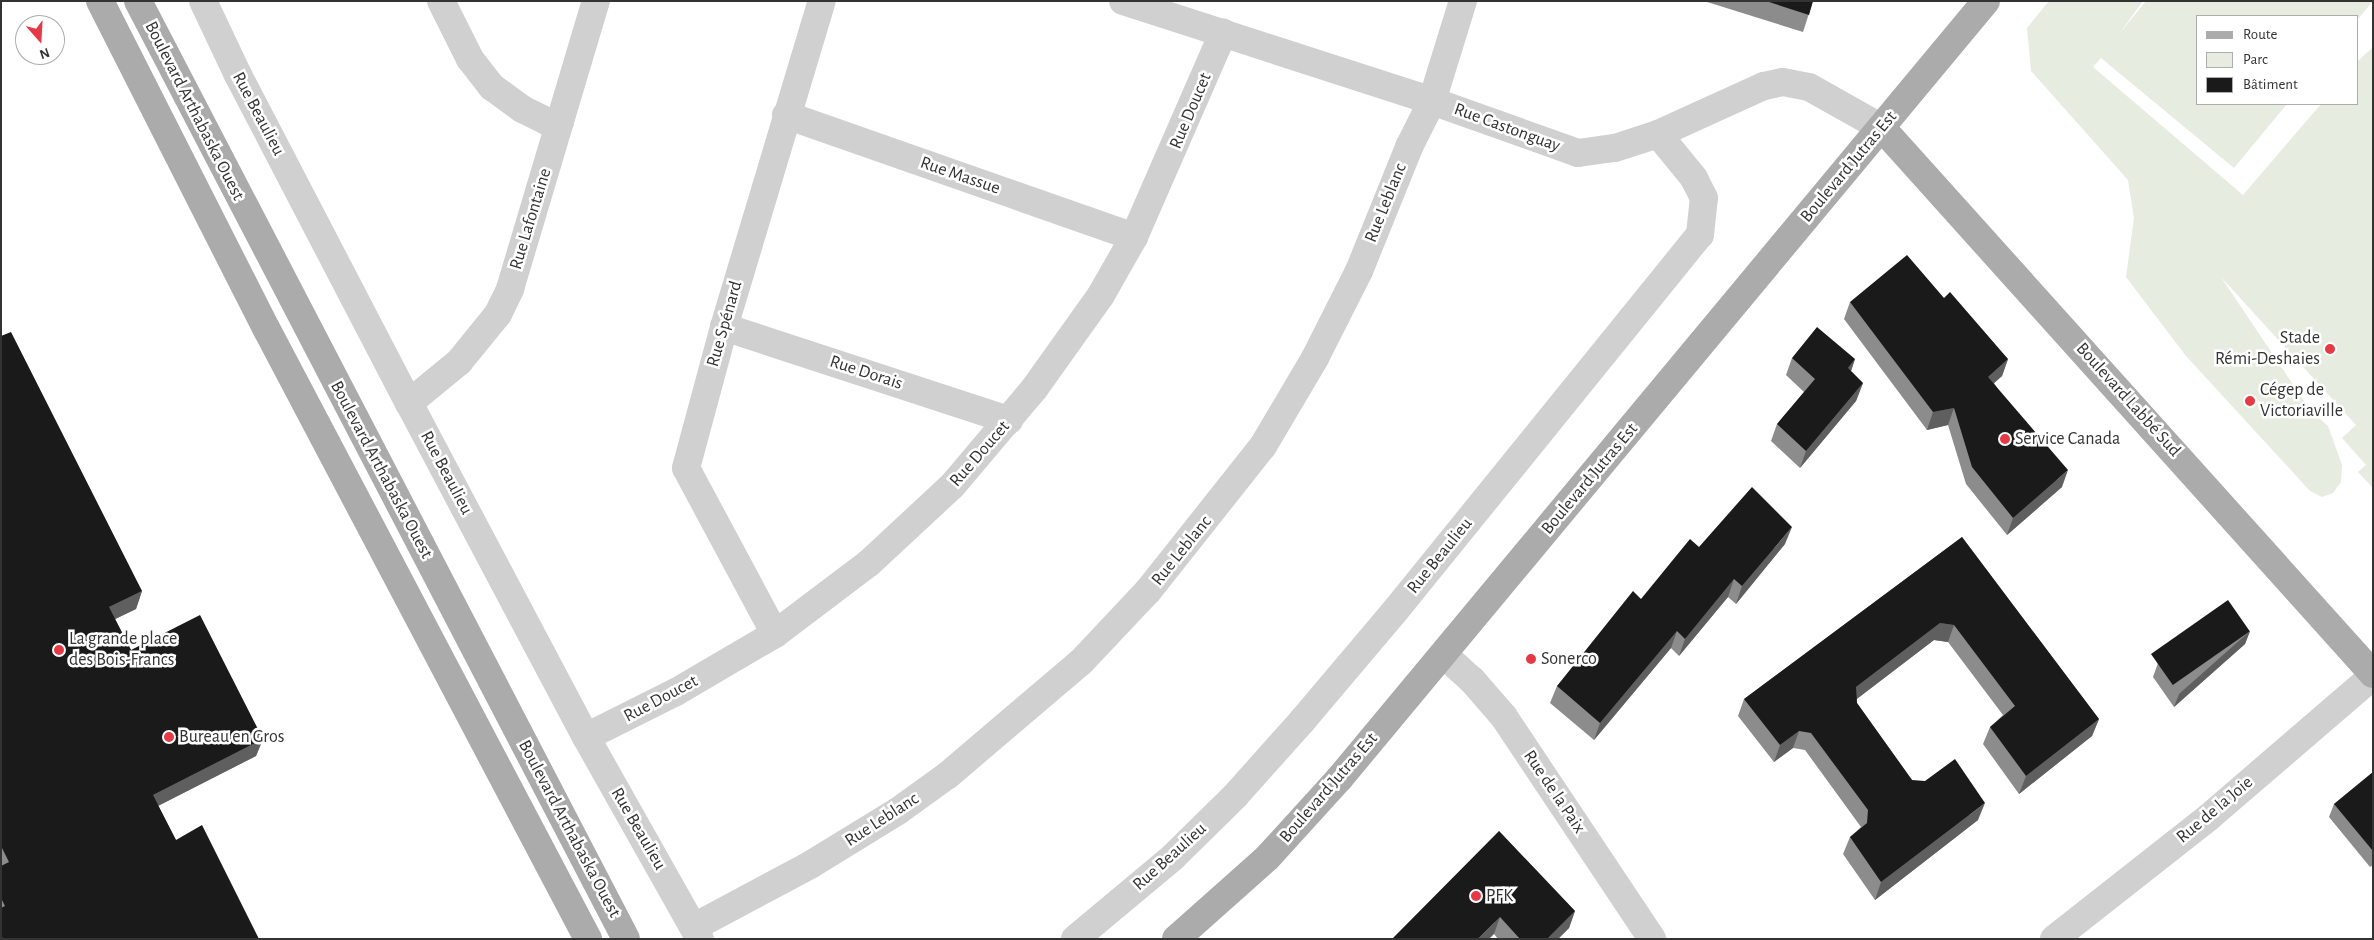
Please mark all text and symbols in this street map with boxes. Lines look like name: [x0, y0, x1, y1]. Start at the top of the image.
north arrow: [15, 15, 65, 65]
legend: [2196, 15, 2359, 105]
street label: Boulevard Arthabaska Ouest: [139, 18, 249, 204]
text: Route: [2243, 27, 2277, 42]
text: N: [38, 45, 51, 61]
text: Parc: [2243, 52, 2268, 67]
street label: Rue Beaulieu: [227, 68, 289, 160]
street label: Rue Doucet: [1165, 70, 1217, 152]
text: Bâtiment: [2243, 77, 2298, 92]
street label: Rue Castonguay: [1451, 99, 1563, 157]
street label: Boulevard Jutras Est: [1796, 107, 1902, 227]
street label: Rue Massue: [917, 152, 1003, 200]
street label: Rue Leblanc: [1360, 160, 1412, 246]
street label: Rue Lafontaine: [505, 166, 557, 272]
street label: Rue Spénard: [702, 278, 748, 370]
place label: Stade Rémi-Deshaies: [2215, 328, 2320, 370]
street label: Boulevard Labbé Sud: [2071, 338, 2185, 462]
marker: Stade Rémi-Deshaies: [2324, 343, 2336, 355]
street label: Rue Dorais: [827, 351, 905, 395]
street label: Boulevard Arthabaska Ouest: [325, 378, 437, 562]
place label: Cégep de Victoriaville: [2260, 380, 2343, 422]
marker: Cégep de Victoriaville: [2244, 395, 2256, 407]
street label: Rue Doucet: [945, 416, 1015, 492]
street label: Boulevard Jutras Est: [1537, 419, 1643, 539]
street label: Rue Beaulieu: [415, 427, 477, 519]
place label: Service Canada: [2015, 428, 2120, 450]
marker: Service Canada: [1999, 433, 2011, 445]
street label: Rue Leblanc: [1147, 512, 1217, 590]
street label: Rue Beaulieu: [1403, 514, 1477, 598]
place label: La grande place des Bois-Francs: [69, 629, 177, 672]
marker: La grande place des Bois-Francs: [53, 644, 65, 656]
place label: Sonerco: [1541, 648, 1597, 670]
marker: Sonerco: [1525, 653, 1537, 665]
street label: Rue Doucet: [620, 671, 702, 727]
place label: Bureau en Gros: [179, 726, 285, 748]
street label: Boulevard Jutras Est: [1275, 729, 1383, 847]
marker: Bureau en Gros: [163, 731, 175, 743]
street label: Boulevard Arthabaska Ouest: [513, 737, 625, 921]
street label: Rue de la Paix: [1518, 746, 1590, 838]
street label: Rue de la Joie: [2172, 772, 2258, 848]
street label: Rue Beaulieu: [606, 784, 670, 874]
street label: Rue Leblanc: [841, 788, 923, 852]
street label: Rue Beaulieu: [1129, 818, 1211, 896]
place label: PFK: [1486, 885, 1513, 907]
marker: PFK: [1470, 890, 1482, 902]

